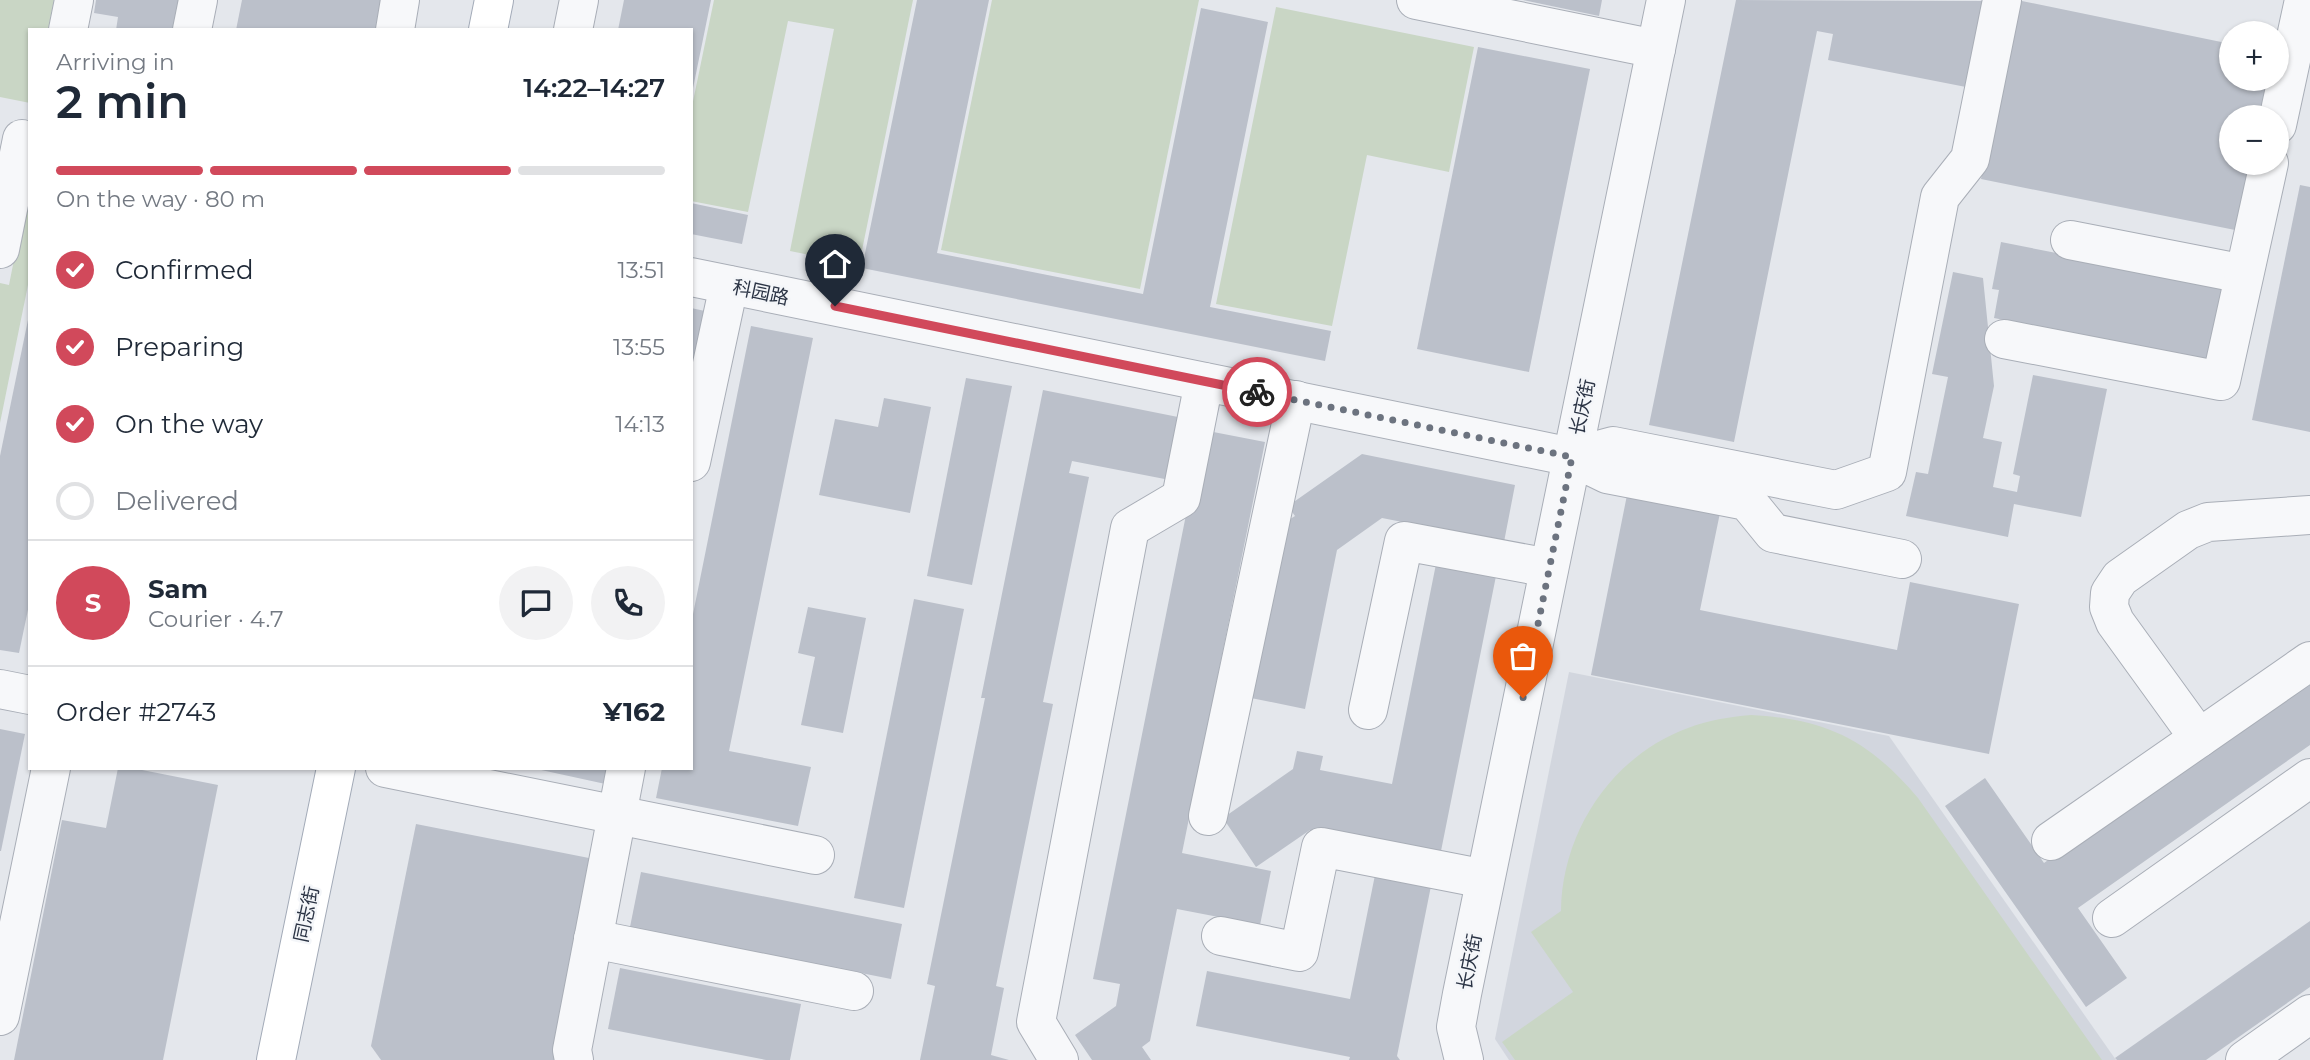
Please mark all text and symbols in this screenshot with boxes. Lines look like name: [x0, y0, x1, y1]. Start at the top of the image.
map controls: [2219, 21, 2289, 175]
button: +: [2219, 21, 2289, 91]
text: Arriving in: [56, 48, 175, 76]
text: 14:22–14:27: [523, 72, 665, 104]
text: 2 min: [56, 73, 189, 130]
button: −: [2219, 105, 2289, 175]
text: On the way · 80 m: [56, 185, 265, 213]
pin: [805, 234, 865, 306]
icon: home: [816, 245, 854, 283]
icon: check: [56, 251, 94, 289]
text: Confirmed: [115, 254, 254, 286]
text: 13:51: [618, 256, 665, 284]
street label: 科园路: [731, 275, 791, 310]
icon: check: [56, 328, 94, 366]
text: Preparing: [115, 331, 244, 363]
text: 13:55: [613, 333, 665, 361]
courier: [1222, 357, 1292, 427]
icon: bike: [1238, 373, 1276, 411]
street label: 长庆街: [1565, 377, 1600, 437]
icon: check: [56, 405, 94, 443]
text: On the way: [115, 408, 263, 440]
text: 14:13: [615, 410, 665, 438]
text: Delivered: [115, 485, 239, 517]
button: chat: [499, 566, 573, 640]
button: phone: [591, 566, 665, 640]
text: Sam: [148, 573, 208, 605]
text: S: [85, 587, 101, 619]
text: Courier · 4.7: [148, 605, 284, 633]
pin: [1493, 626, 1553, 698]
icon: bag: [1504, 637, 1542, 675]
text: Order #2743: [56, 696, 216, 728]
text: ¥162: [603, 696, 665, 728]
street label: 同志街: [289, 884, 324, 944]
street label: 长庆街: [1453, 932, 1486, 992]

